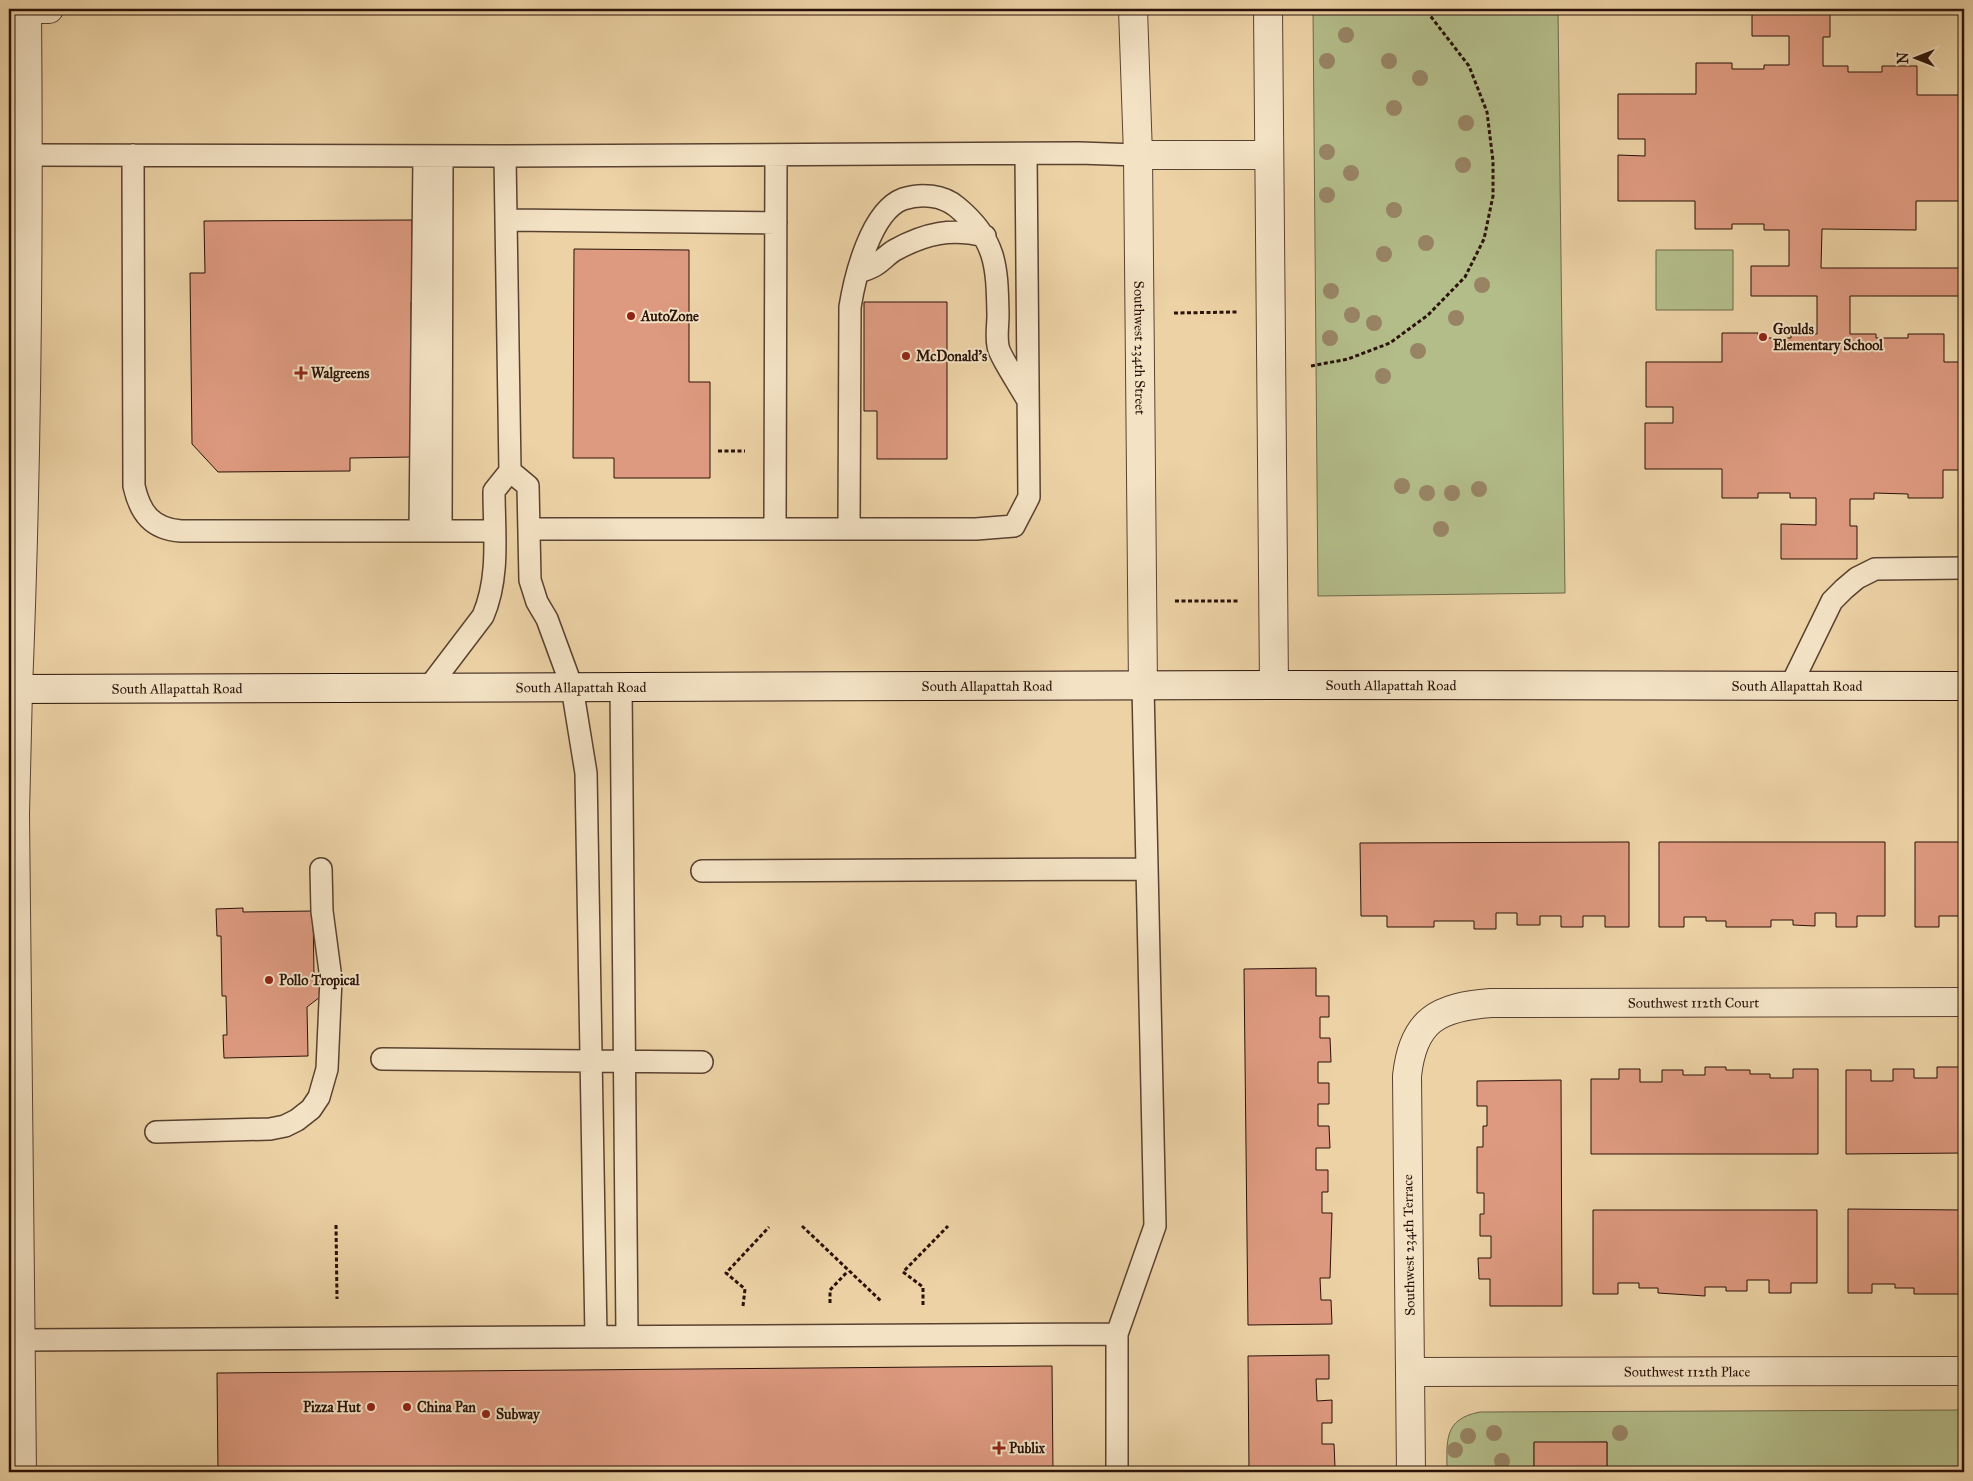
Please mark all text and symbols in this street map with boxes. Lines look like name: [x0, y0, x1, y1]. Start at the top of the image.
north arrow: [1890, 32, 1940, 82]
text: N: [1895, 52, 1912, 64]
street label: Southwest 234th Street: [1131, 281, 1149, 415]
place label: AutoZone: [640, 308, 699, 325]
marker: AutoZone: [625, 310, 637, 322]
place label: Goulds Elementary School: [1773, 321, 1884, 355]
marker: Goulds Elementary School: [1757, 331, 1769, 343]
place label: McDonald's: [916, 348, 987, 365]
marker: McDonald's: [900, 350, 912, 362]
place label: Walgreens: [311, 365, 369, 383]
marker: Walgreens: [295, 367, 307, 379]
street label: South Allapattah Road: [922, 677, 1052, 695]
street label: South Allapattah Road: [1326, 677, 1456, 694]
street label: South Allapattah Road: [1732, 677, 1862, 694]
street label: South Allapattah Road: [516, 678, 646, 696]
street label: South Allapattah Road: [112, 680, 242, 697]
place label: Pollo Tropical: [279, 972, 361, 990]
marker: Pollo Tropical: [263, 974, 275, 986]
street label: Southwest 112th Court: [1628, 994, 1759, 1011]
street label: Southwest 234th Terrace: [1399, 1174, 1419, 1316]
street label: Southwest 112th Place: [1624, 1363, 1750, 1380]
place label: Pizza Hut: [303, 1399, 361, 1416]
place label: China Pan: [417, 1399, 476, 1416]
marker: Pizza Hut: [365, 1401, 377, 1413]
marker: China Pan: [401, 1401, 413, 1413]
place label: Subway: [496, 1406, 541, 1424]
marker: Subway: [480, 1408, 492, 1420]
place label: Publix: [1009, 1440, 1046, 1457]
marker: Publix: [993, 1442, 1005, 1454]

